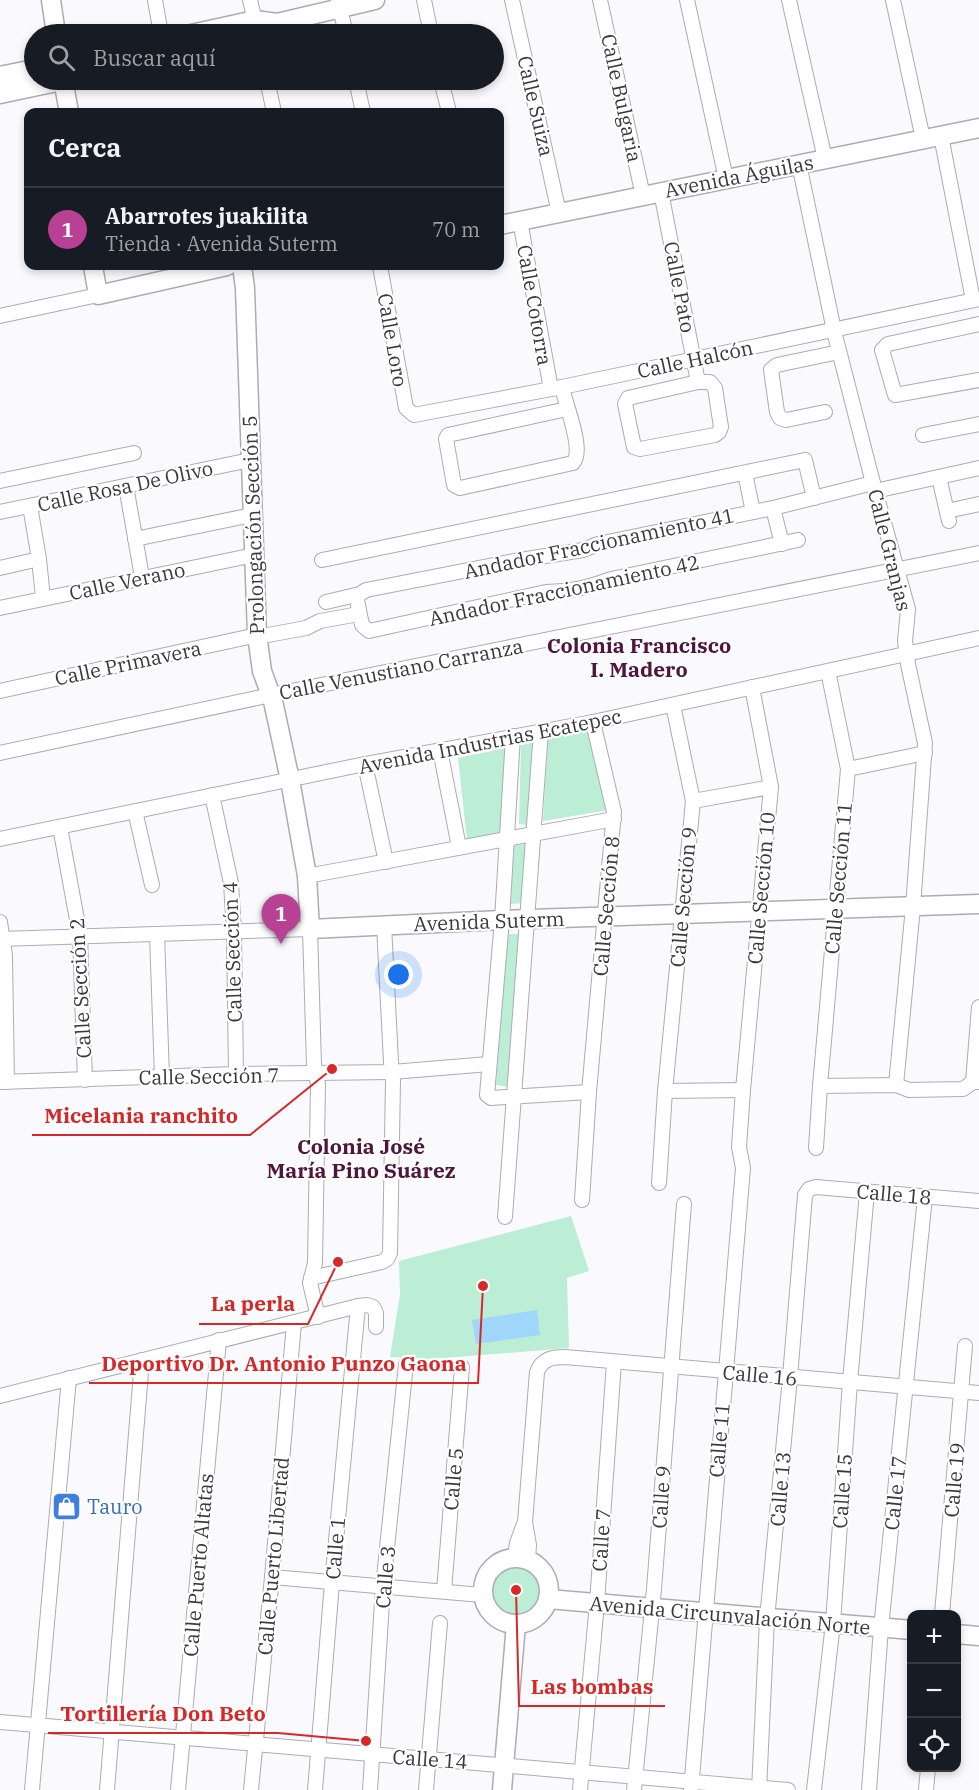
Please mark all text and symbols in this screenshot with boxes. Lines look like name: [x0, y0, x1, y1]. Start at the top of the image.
search box: [24, 24, 504, 90]
street label: Calle Bulgaria: [595, 31, 649, 165]
icon: search: [45, 41, 78, 74]
text: Buscar aquí: [93, 43, 216, 72]
street label: Calle Suiza: [511, 53, 561, 159]
text: Cerca: [48, 130, 121, 164]
street label: Avenida Águilas: [662, 148, 816, 204]
text: Abarrotes juakilita: [105, 201, 308, 230]
text: 1: [62, 216, 74, 243]
text: 70 m: [432, 216, 480, 243]
text: Tienda · Avenida Suterm: [105, 230, 338, 257]
street label: Calle Pato: [658, 239, 702, 335]
street label: Calle Cotorra: [511, 243, 559, 368]
street label: Calle Loro: [372, 291, 414, 389]
street label: Calle Halcón: [635, 333, 756, 384]
street label: Prolongación Sección 5: [236, 415, 270, 635]
street label: Calle Rosa De Olivo: [35, 454, 215, 518]
street label: Calle Granjas: [862, 486, 918, 614]
street label: Andador Fraccionamiento 41: [461, 501, 737, 585]
street label: Andador Fraccionamiento 42: [426, 548, 702, 632]
street label: Calle Verano: [67, 556, 187, 606]
district label: Colonia Francisco I. Madero: [547, 631, 731, 683]
street label: Calle Venustiano Carranza: [277, 632, 525, 706]
street label: Calle Primavera: [52, 634, 204, 692]
street label: Avenida Industrias Ecatepec: [356, 702, 624, 780]
street label: Calle Sección 11: [818, 801, 858, 955]
street label: Calle Sección 10: [741, 811, 781, 965]
street label: Calle Sección 9: [663, 826, 703, 968]
street label: Calle Sección 8: [586, 835, 626, 977]
street label: Calle Sección 4: [216, 881, 248, 1023]
pin: 1: [262, 894, 300, 944]
street label: Avenida Suterm: [413, 905, 565, 937]
street label: Calle Sección 2: [63, 917, 97, 1059]
your location: [384, 960, 413, 989]
street label: Calle Sección 7: [138, 1061, 280, 1091]
callout: Micelania ranchito: [32, 1096, 250, 1135]
text: Micelania ranchito: [44, 1101, 238, 1129]
district label: Colonia José María Pino Suárez: [266, 1132, 456, 1184]
street label: Calle 18: [855, 1177, 933, 1211]
callout: La perla: [199, 1285, 308, 1324]
text: La perla: [211, 1289, 295, 1317]
callout: Deportivo Dr. Antonio Punzo Gaona: [89, 1344, 478, 1383]
text: Deportivo Dr. Antonio Punzo Gaona: [101, 1349, 467, 1377]
street label: Calle 16: [721, 1358, 799, 1392]
street label: Calle 11: [702, 1401, 736, 1479]
street label: Calle 19: [937, 1441, 971, 1519]
street label: Calle 5: [437, 1446, 469, 1512]
street label: Calle 13: [763, 1450, 797, 1528]
street label: Calle 15: [826, 1453, 858, 1529]
street label: Calle 17: [878, 1454, 912, 1532]
street label: Calle Puerto Libertad: [251, 1456, 295, 1656]
street label: Calle 9: [645, 1465, 677, 1529]
street label: Calle Puerto Altatas: [177, 1472, 219, 1658]
shop icon: Tauro: [50, 1490, 82, 1522]
place label: Tauro: [87, 1493, 143, 1520]
street label: Calle 7: [585, 1508, 617, 1572]
street label: Calle 1: [319, 1515, 351, 1581]
street label: Calle 3: [369, 1544, 401, 1610]
street label: Avenida Circunvalación Norte: [588, 1589, 872, 1641]
map controls: [907, 1610, 961, 1772]
button: +: [907, 1610, 961, 1664]
button: −: [907, 1664, 961, 1718]
callout: Las bombas: [519, 1667, 665, 1706]
text: Las bombas: [531, 1672, 653, 1700]
callout: Tortillería Don Beto: [48, 1694, 278, 1733]
text: Tortillería Don Beto: [60, 1699, 266, 1727]
button: locate: [907, 1718, 961, 1772]
street label: Calle 14: [392, 1743, 468, 1775]

